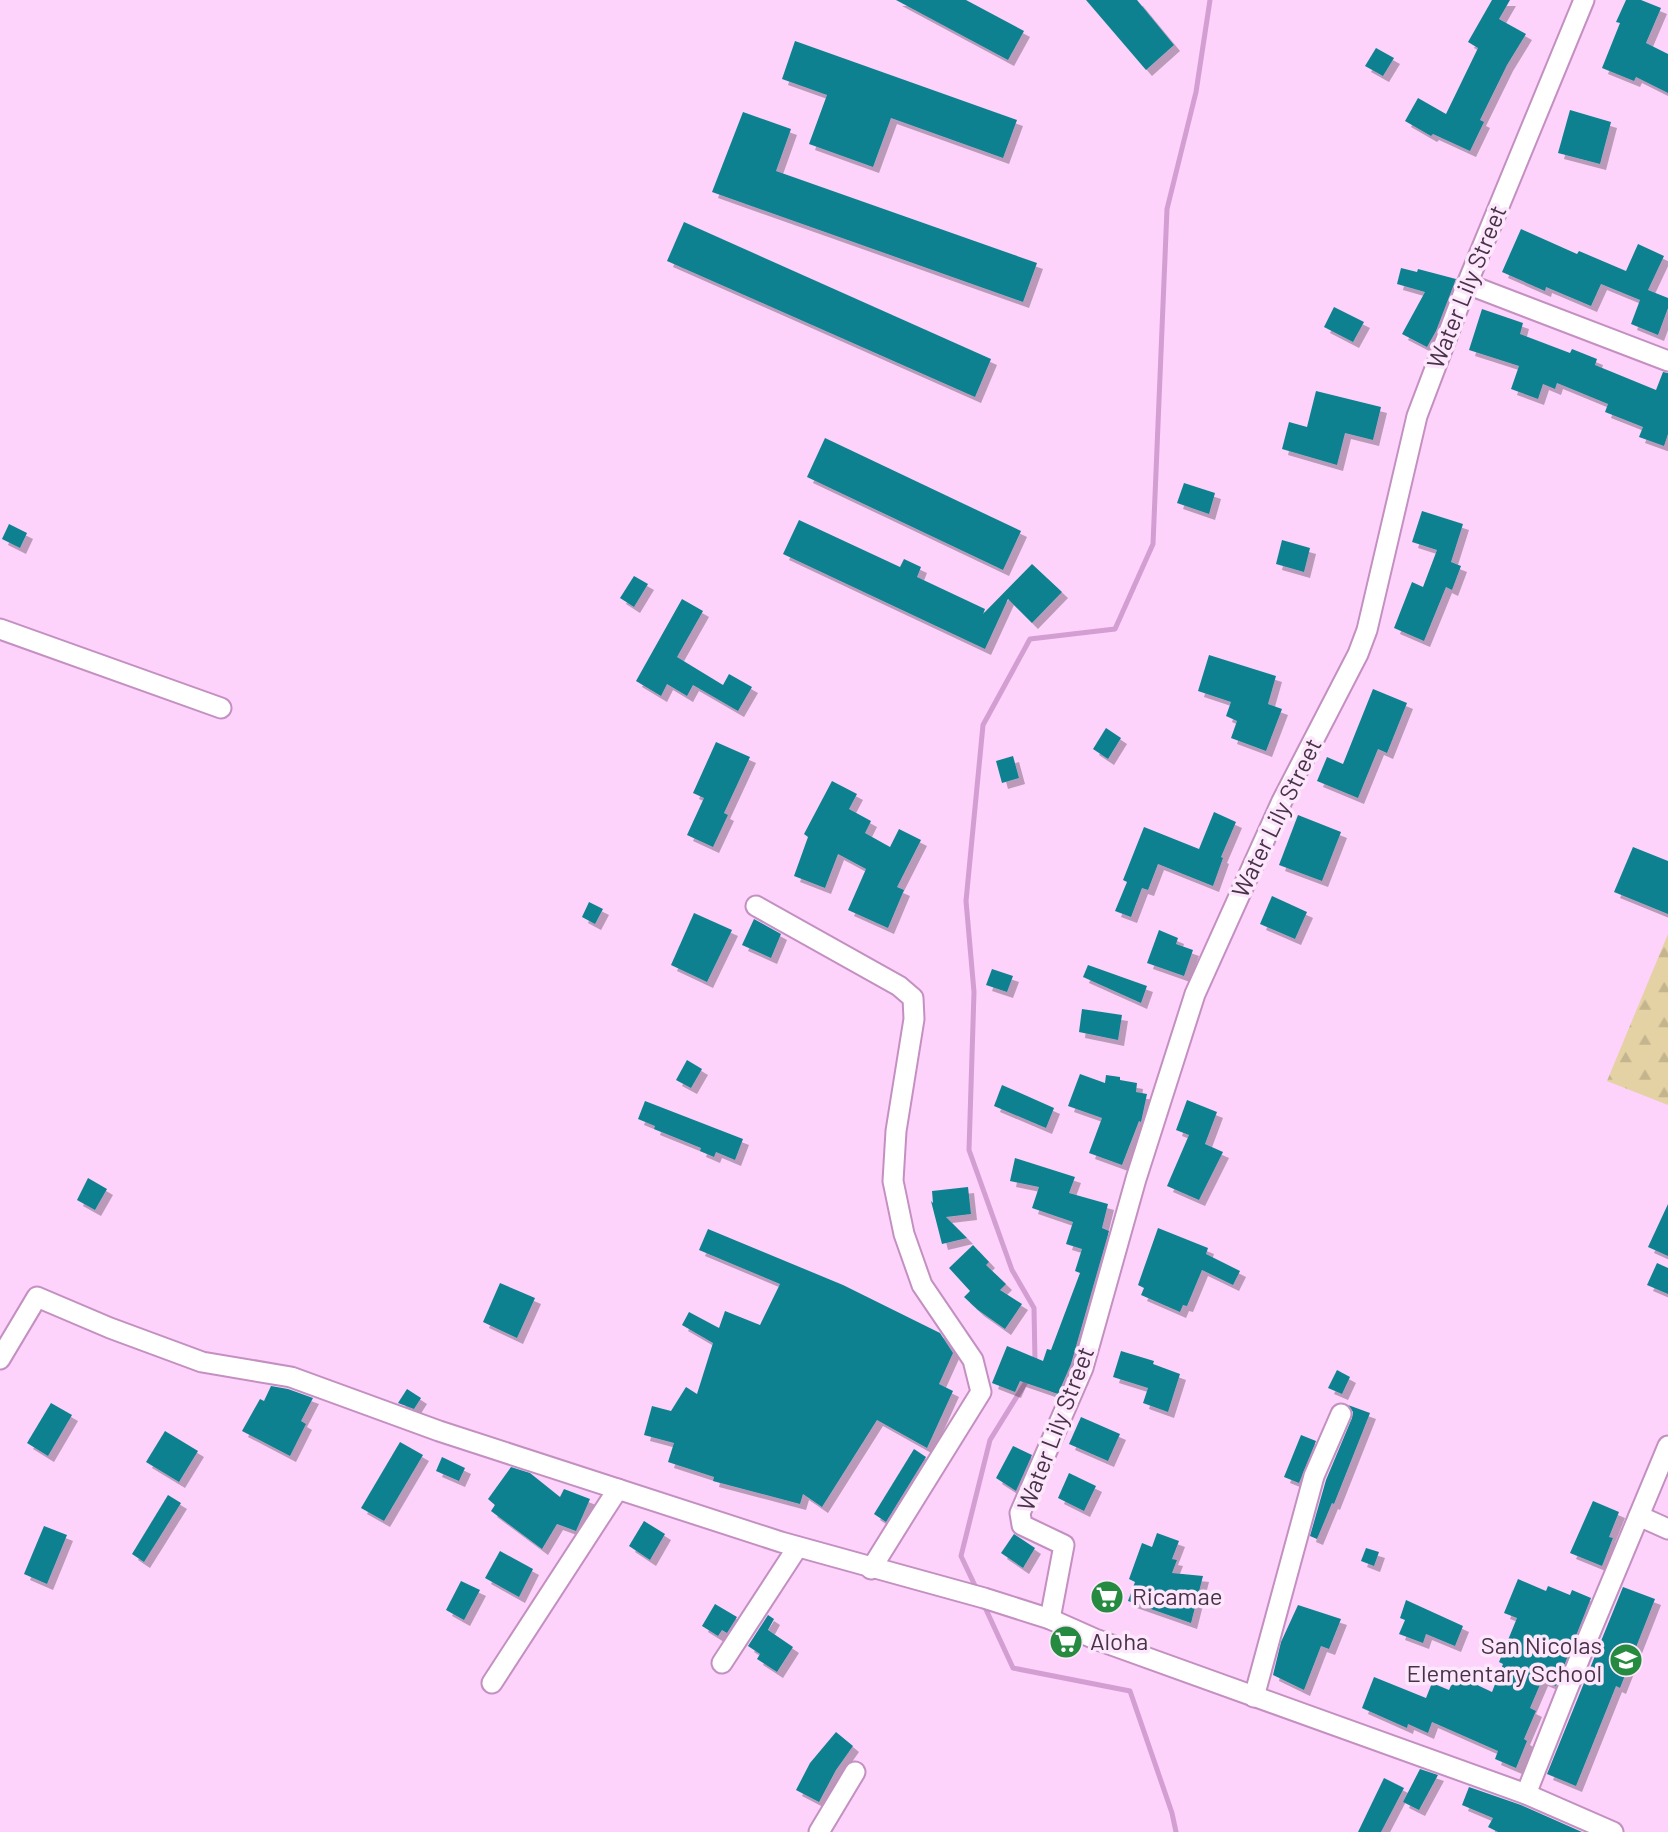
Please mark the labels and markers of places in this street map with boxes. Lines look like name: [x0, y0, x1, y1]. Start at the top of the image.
supermarket icon: Ricamae: [1088, 1578, 1126, 1616]
place label: Ricamae: [1132, 1581, 1222, 1610]
supermarket icon: Aloha: [1047, 1623, 1085, 1661]
place label: Aloha: [1090, 1626, 1148, 1655]
place label: San Nicolas Elementary School: [1407, 1630, 1602, 1687]
school or university icon: San Nicolas Elementary School: [1607, 1641, 1645, 1679]

